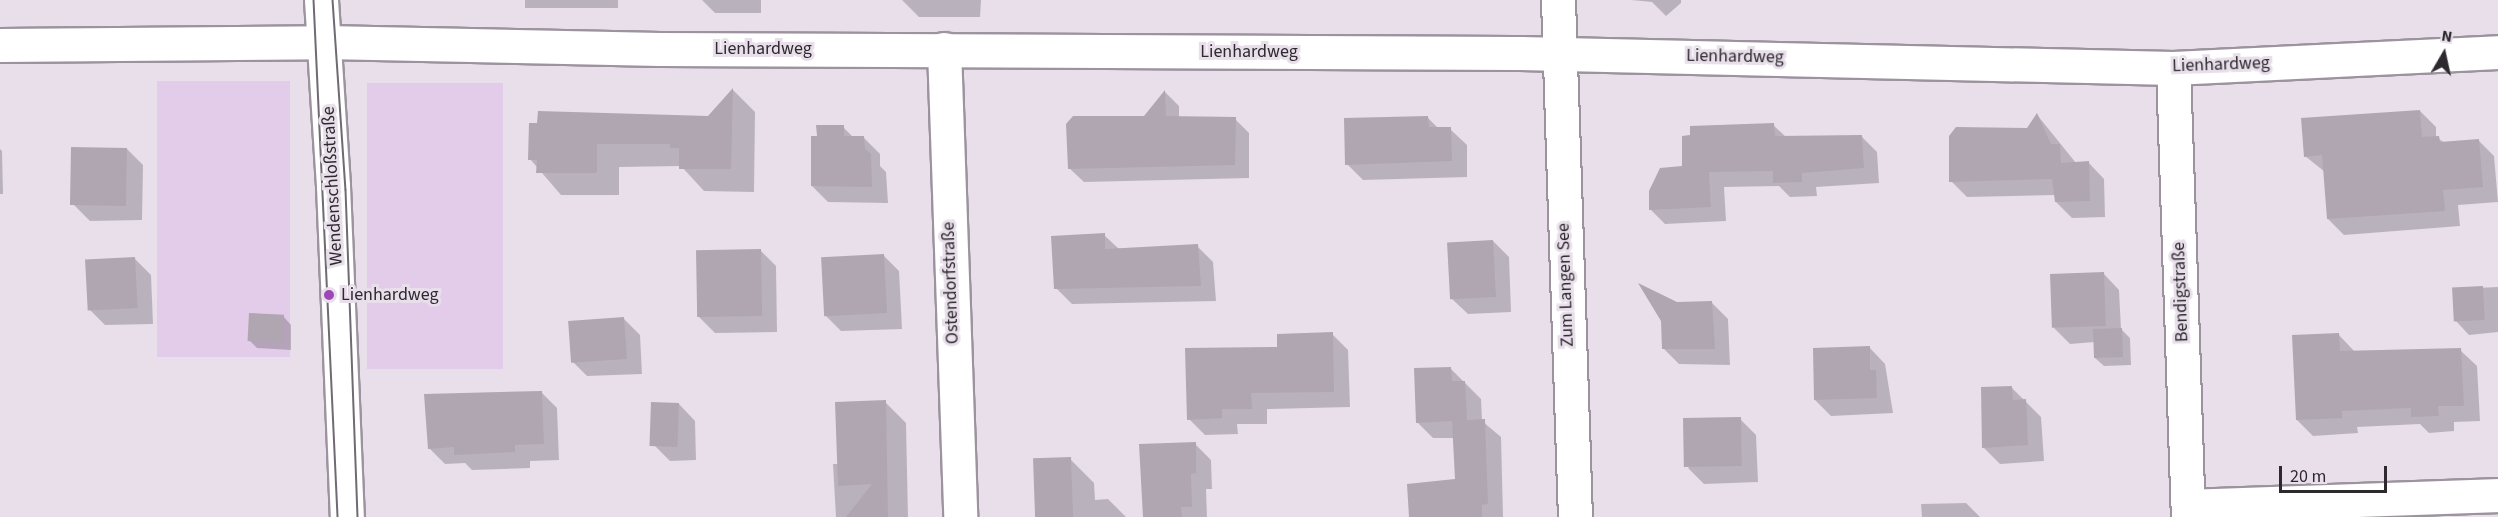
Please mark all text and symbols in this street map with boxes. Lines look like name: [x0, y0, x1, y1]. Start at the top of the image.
north arrow: [2414, 24, 2474, 84]
text: N: [2440, 25, 2454, 48]
street label: Lienhardweg: [714, 38, 812, 60]
street label: Lienhardweg: [1200, 41, 1298, 63]
street label: Lienhardweg: [1686, 45, 1784, 69]
street label: Lienhardweg: [2172, 53, 2270, 77]
street label: Wendenschloßstraße: [318, 106, 348, 266]
street label: Ostendorfstraße: [938, 221, 964, 345]
street label: Zum Langen See: [1553, 223, 1579, 347]
street label: Bendigstraße: [2168, 242, 2194, 342]
place label: Lienhardweg: [341, 284, 439, 306]
marker: Lienhardweg: [322, 288, 336, 302]
scale bar: [2282, 454, 2390, 492]
text: 20 m: [2290, 464, 2326, 489]

